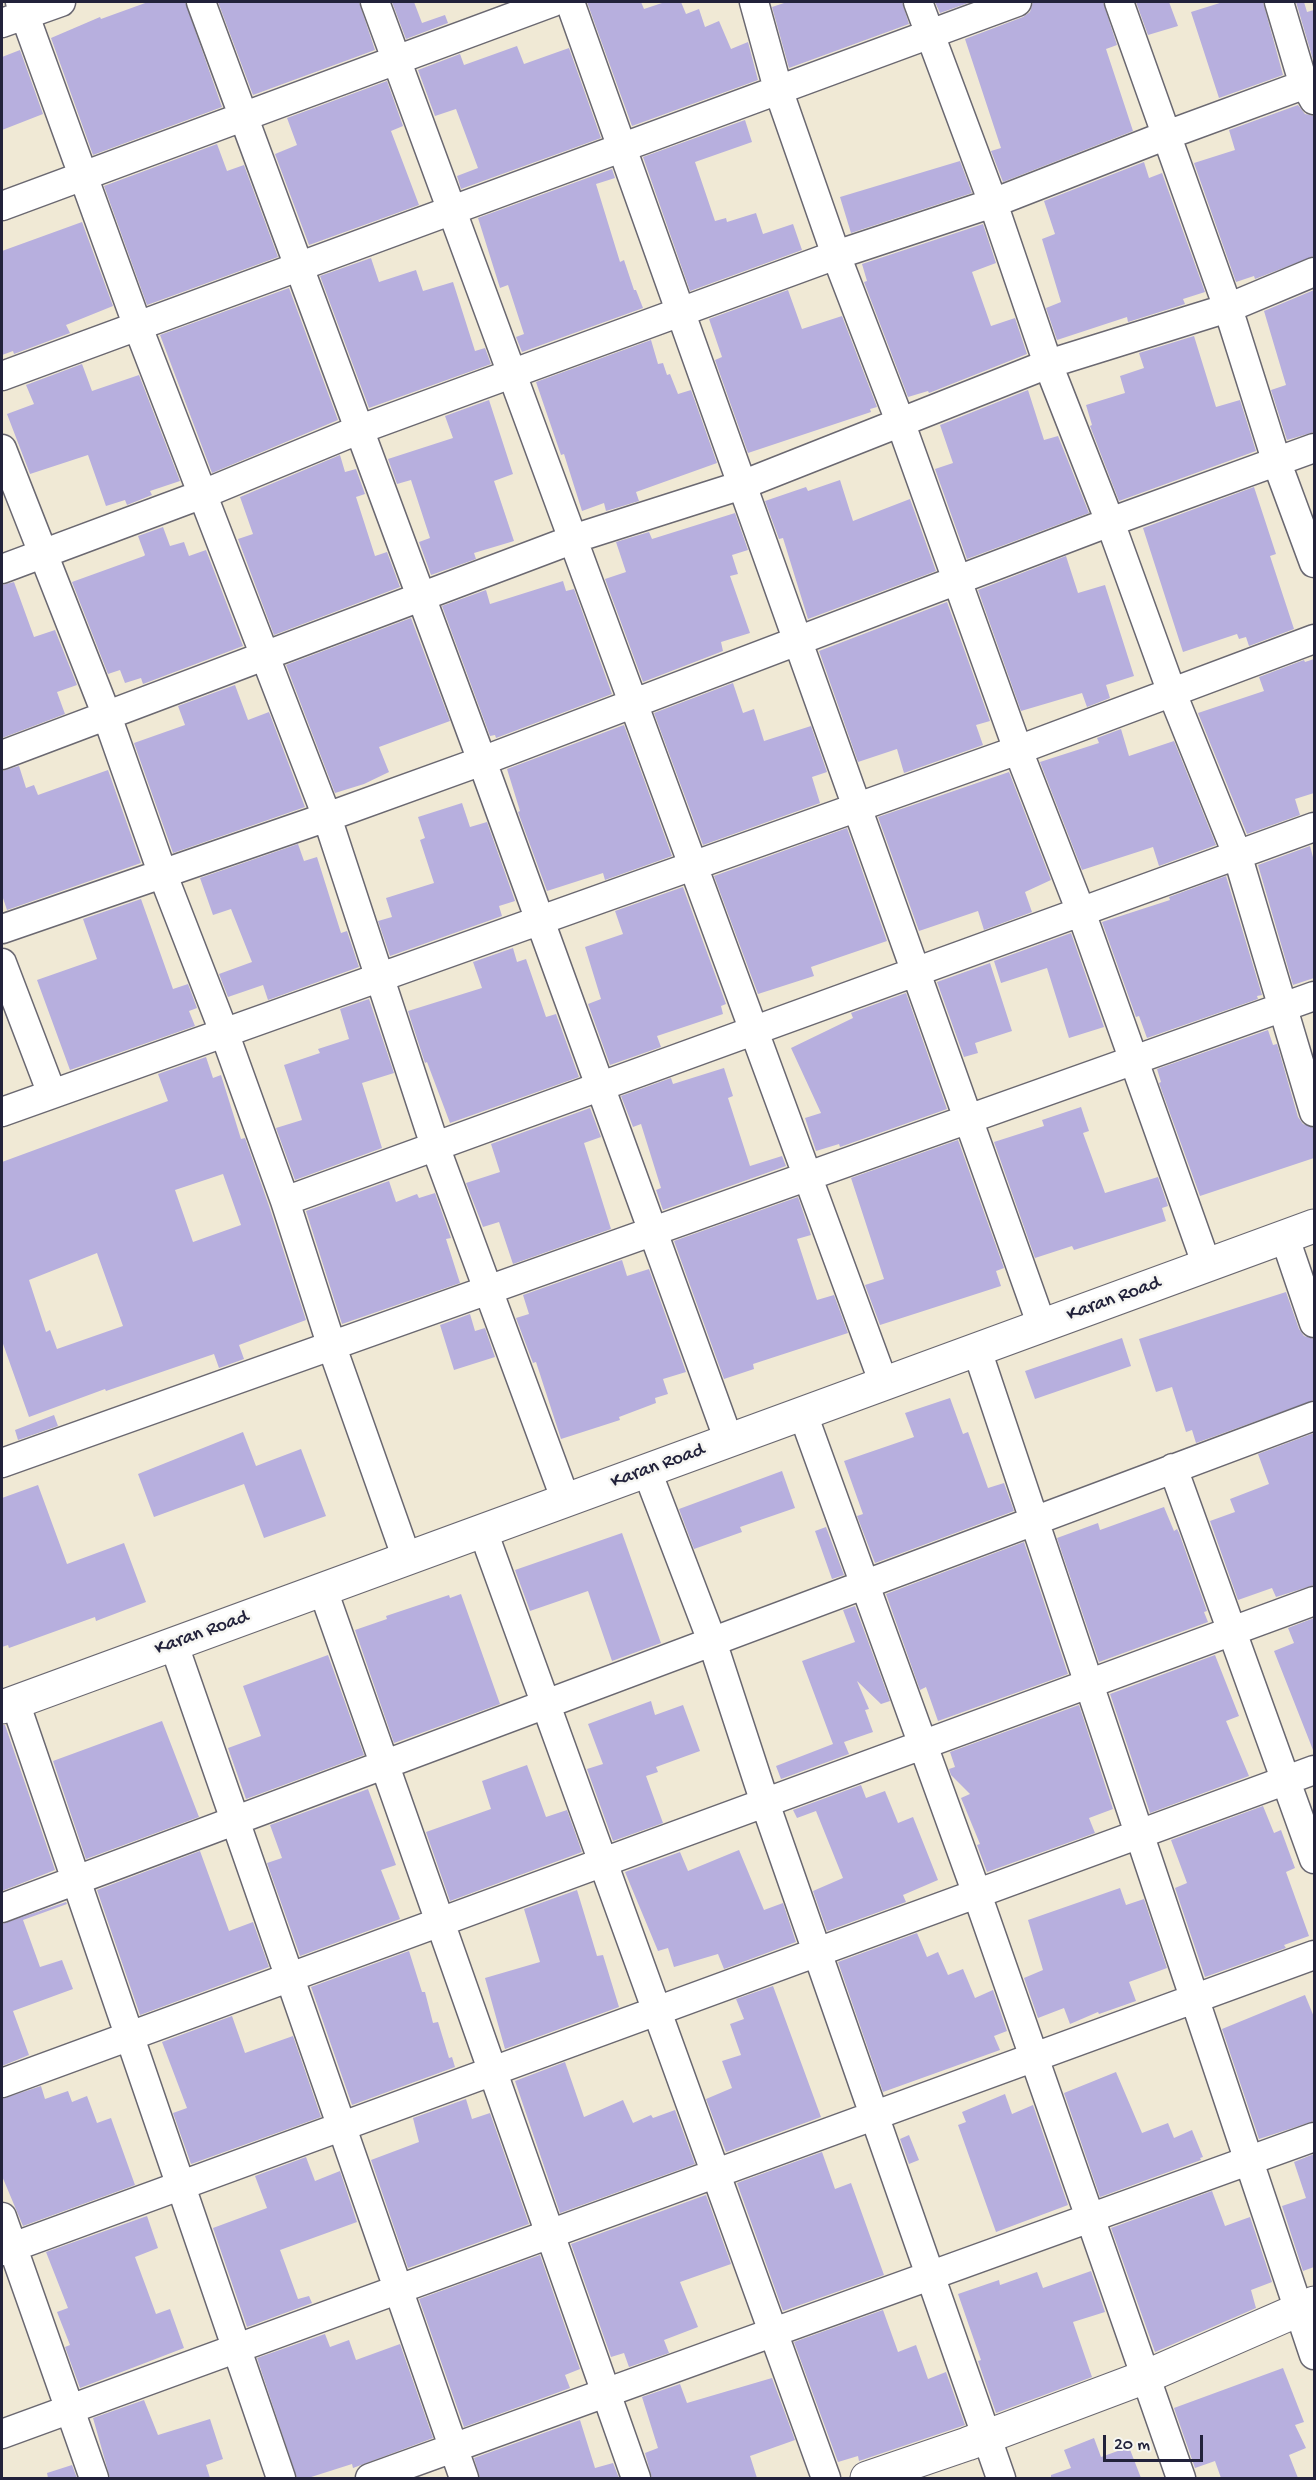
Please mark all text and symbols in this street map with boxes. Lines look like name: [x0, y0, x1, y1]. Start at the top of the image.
street label: Karan Road: [1064, 1272, 1164, 1328]
street label: Karan Road: [608, 1439, 708, 1495]
street label: Karan Road: [152, 1606, 252, 1662]
scale bar: [1106, 2423, 1206, 2461]
text: 20 m: [1114, 2435, 1150, 2456]

